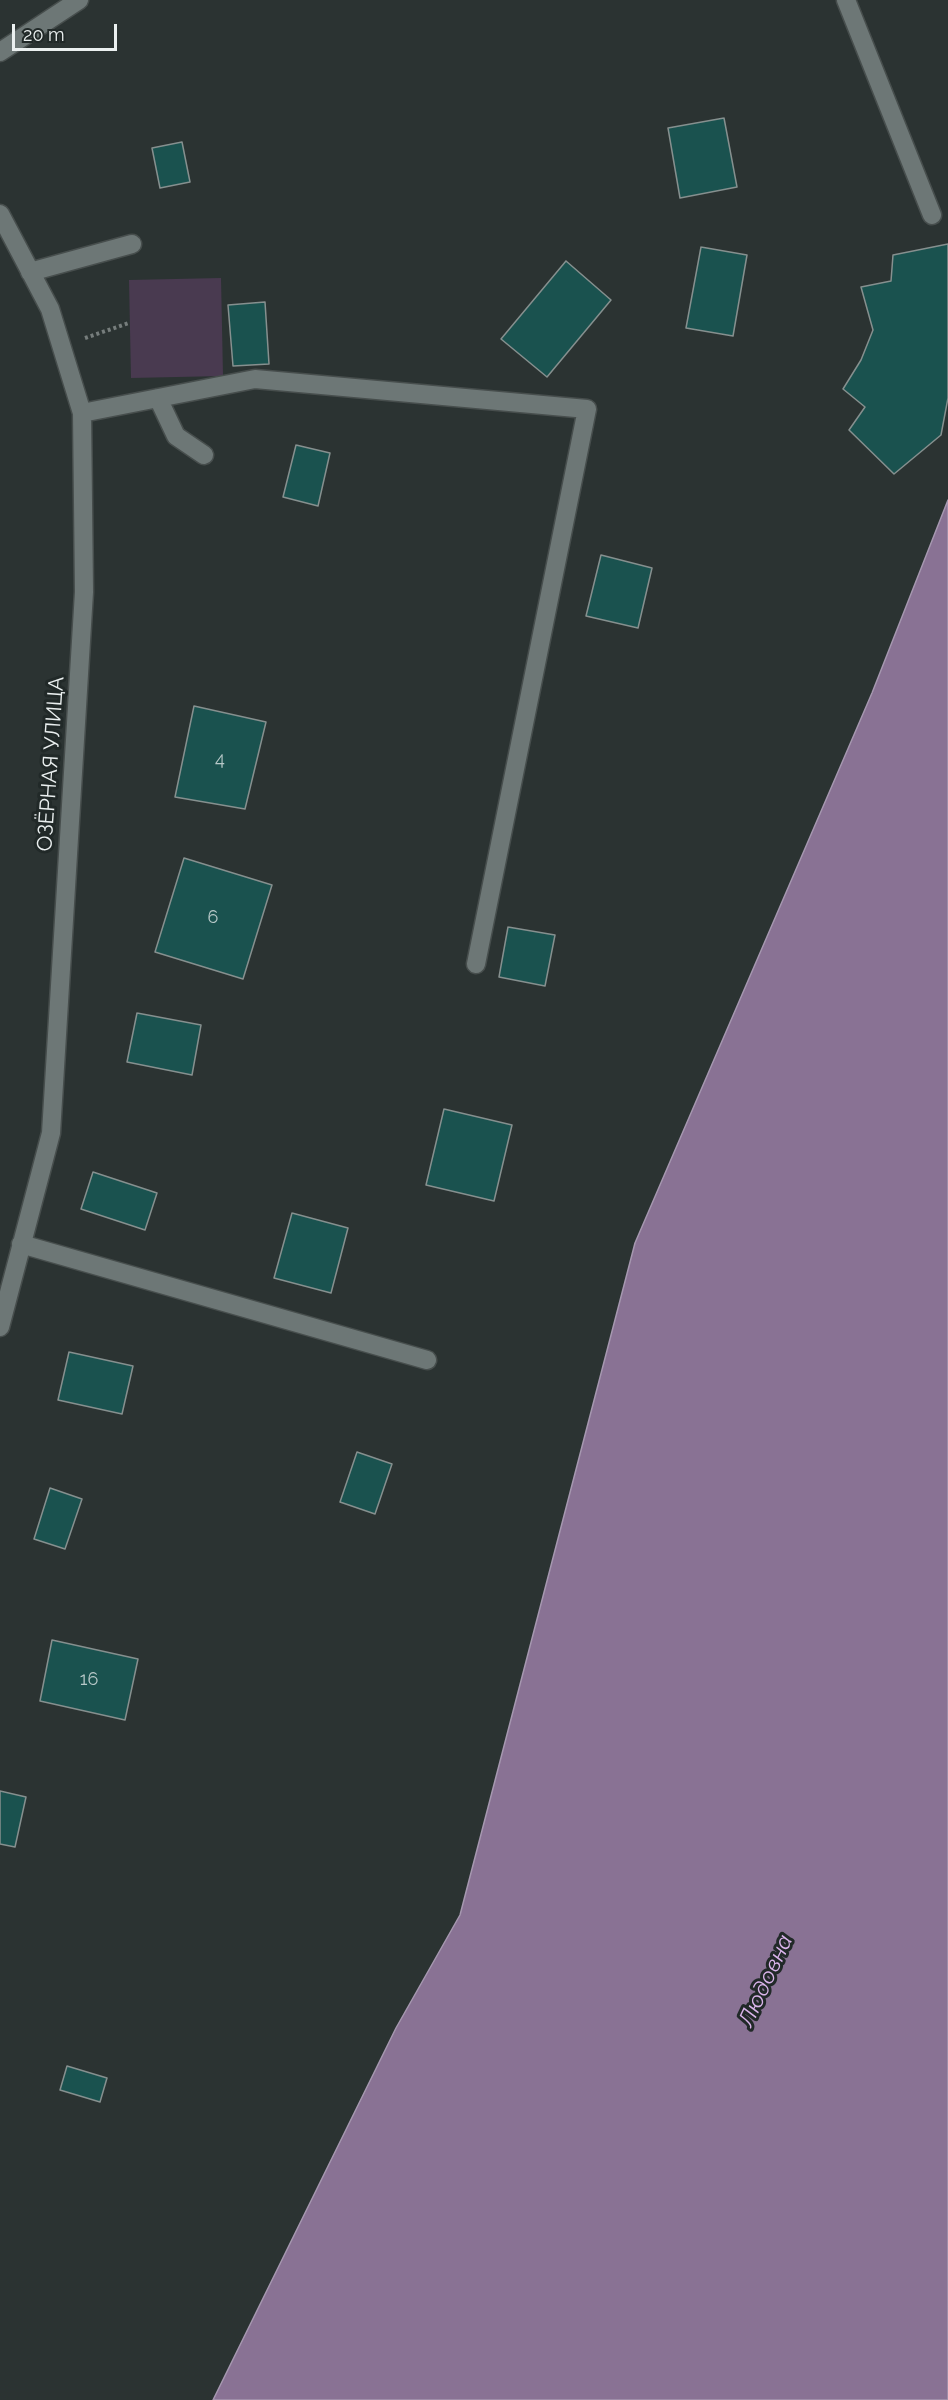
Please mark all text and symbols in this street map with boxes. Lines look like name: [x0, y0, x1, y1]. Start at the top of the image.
scale bar: [15, 12, 120, 50]
text: 20 m: [23, 24, 65, 45]
street label: ОЗЁРНАЯ УЛИЦА: [32, 676, 70, 852]
house number: 4: [215, 749, 225, 771]
house number: 6: [208, 907, 218, 929]
house number: 16: [80, 1669, 98, 1691]
water label: Людовна: [733, 1931, 799, 2031]

